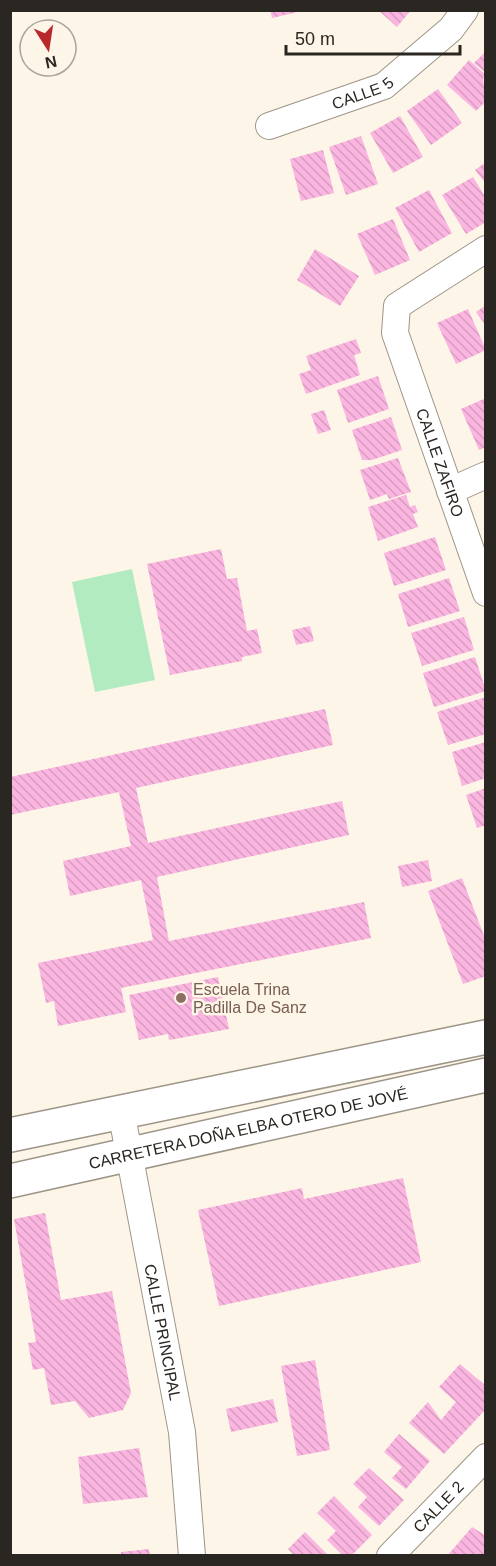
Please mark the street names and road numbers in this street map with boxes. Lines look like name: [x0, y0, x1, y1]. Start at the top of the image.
street label: CALLE 5: [330, 74, 397, 113]
street label: CALLE ZAFIRO: [413, 406, 467, 519]
street label: CARRETERA DOÑA ELBA OTERO DE JOVÉ: [87, 1084, 409, 1172]
street label: CALLE PRINCIPAL: [141, 1263, 184, 1402]
street label: CALLE 2: [410, 1478, 467, 1536]

